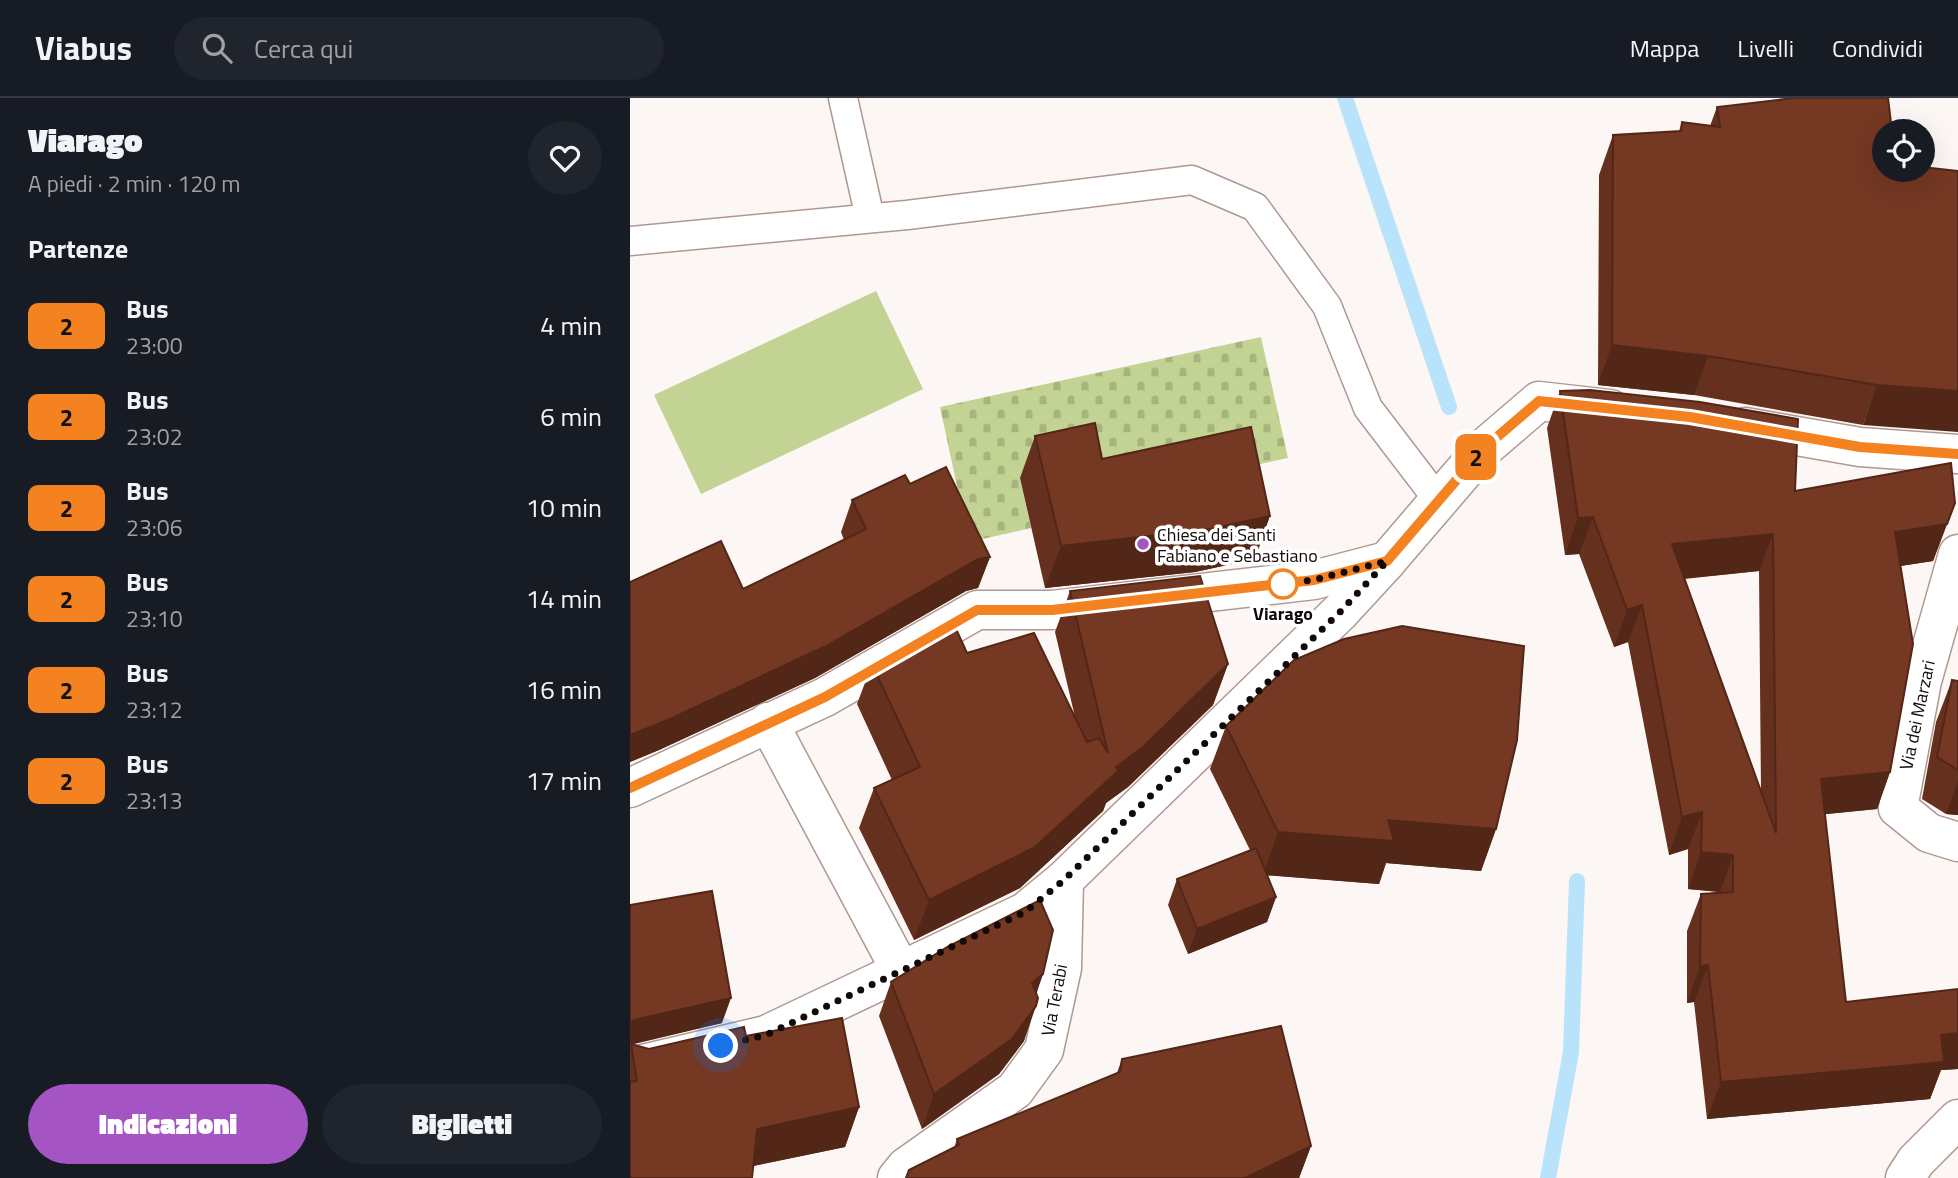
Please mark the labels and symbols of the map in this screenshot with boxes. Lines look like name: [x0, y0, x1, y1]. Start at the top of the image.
line badge: 2: [1453, 434, 1499, 480]
place label: Chiesa dei Santi Fabiano e Sebastiano: [1157, 521, 1318, 569]
marker: Chiesa dei Santi Fabiano e Sebastiano: [1135, 536, 1151, 552]
marker: Viarago: [1268, 569, 1298, 599]
place label: Viarago: [1253, 600, 1313, 627]
street label: Via dei Marzari: [1892, 658, 1942, 772]
street label: Via Terabi: [1034, 962, 1074, 1038]
your location: [703, 1028, 738, 1063]

